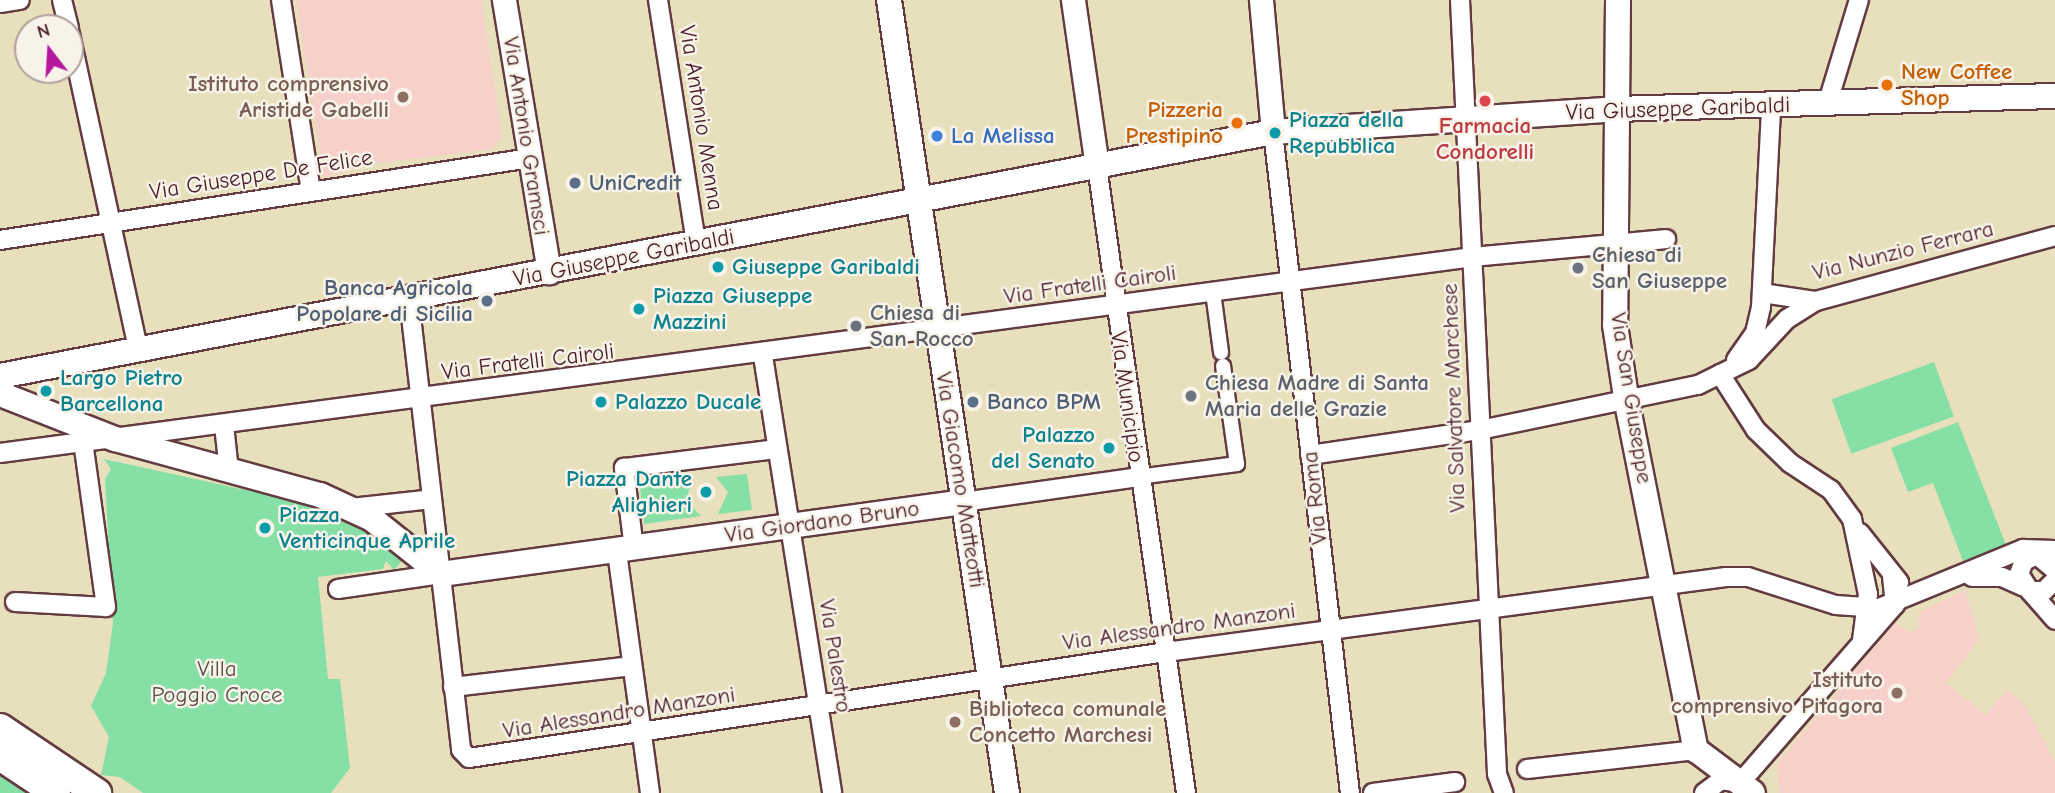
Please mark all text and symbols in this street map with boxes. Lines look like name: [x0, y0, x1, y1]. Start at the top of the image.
north arrow: [14, 14, 84, 84]
text: N: [34, 19, 53, 43]
street label: Via Antonio Menna: [673, 23, 729, 213]
street label: Via Antonio Gramsci: [497, 35, 555, 237]
place label: New Coffee Shop: [1901, 58, 2012, 112]
place label: Istituto comprensivo Aristide Gabelli: [188, 70, 389, 124]
marker: New Coffee Shop: [1879, 77, 1895, 93]
marker: Istituto comprensivo Aristide Gabelli: [395, 89, 411, 105]
street label: Via Giuseppe Garibaldi: [1565, 91, 1791, 127]
marker: Farmacia Condorelli: [1477, 93, 1493, 109]
place label: Pizzeria Prestipino: [1126, 96, 1223, 150]
place label: Piazza della Repubblica: [1289, 106, 1404, 160]
place label: Farmacia Condorelli: [1436, 112, 1534, 166]
marker: Pizzeria Prestipino: [1229, 115, 1245, 131]
place label: La Melissa: [951, 122, 1055, 150]
marker: Piazza della Repubblica: [1267, 125, 1283, 141]
marker: La Melissa: [929, 128, 945, 144]
street label: Via Giuseppe De Felice: [148, 144, 374, 206]
place label: UniCredit: [589, 169, 681, 197]
marker: UniCredit: [567, 175, 583, 191]
street label: Via Nunzio Ferrara: [1810, 215, 1996, 287]
street label: Via Giuseppe Garibaldi: [511, 223, 737, 293]
place label: Chiesa di San Giuseppe: [1592, 241, 1727, 295]
place label: Giuseppe Garibaldi: [732, 253, 920, 281]
marker: Giuseppe Garibaldi: [710, 259, 726, 275]
street label: Via Fratelli Cairoli: [1002, 259, 1178, 311]
marker: Chiesa di San Giuseppe: [1570, 260, 1586, 276]
place label: Banca Agricola Popolare di Sicilia: [296, 274, 473, 328]
place label: Piazza Giuseppe Mazzini: [653, 282, 812, 336]
street label: Via Salvatore Marchese: [1436, 283, 1472, 513]
marker: Banca Agricola Popolare di Sicilia: [479, 293, 495, 309]
place label: Chiesa di San Rocco: [870, 299, 974, 353]
marker: Piazza Giuseppe Mazzini: [631, 301, 647, 317]
street label: Via San Giuseppe: [1604, 311, 1658, 485]
marker: Chiesa di San Rocco: [848, 318, 864, 334]
street label: Via Municipio: [1104, 330, 1150, 464]
street label: Via Fratelli Cairoli: [440, 338, 616, 386]
place label: Largo Pietro Barcellona: [60, 364, 183, 418]
place label: Chiesa Madre di Santa Maria delle Grazie: [1205, 369, 1429, 423]
street label: Via Giacomo Matteotti: [929, 370, 991, 590]
marker: Largo Pietro Barcellona: [38, 383, 54, 399]
place label: Palazzo Ducale: [615, 388, 761, 416]
place label: Banco BPM: [987, 388, 1101, 416]
marker: Chiesa Madre di Santa Maria delle Grazie: [1183, 388, 1199, 404]
marker: Palazzo Ducale: [593, 394, 609, 410]
marker: Banco BPM: [965, 394, 981, 410]
place label: Palazzo del Senato: [991, 421, 1095, 475]
marker: Palazzo del Senato: [1101, 440, 1117, 456]
street label: Via Roma: [1296, 450, 1334, 546]
place label: Piazza Dante Alighieri: [566, 465, 692, 519]
marker: Piazza Dante Alighieri: [698, 484, 714, 500]
street label: Via Giordano Bruno: [723, 495, 921, 549]
place label: Piazza Venticinque Aprile: [279, 501, 455, 555]
marker: Piazza Venticinque Aprile: [257, 520, 273, 536]
street label: Via Palestro: [812, 597, 858, 715]
street label: Via Alessandro Manzoni: [1061, 597, 1297, 657]
park label: Villa Poggio Croce: [151, 655, 283, 709]
place label: Istituto comprensivo Pitagora: [1671, 666, 1883, 720]
street label: Via Alessandro Manzoni: [501, 681, 737, 745]
marker: Istituto comprensivo Pitagora: [1889, 685, 1905, 701]
place label: Biblioteca comunale Concetto Marchesi: [969, 695, 1166, 749]
marker: Biblioteca comunale Concetto Marchesi: [947, 714, 963, 730]

